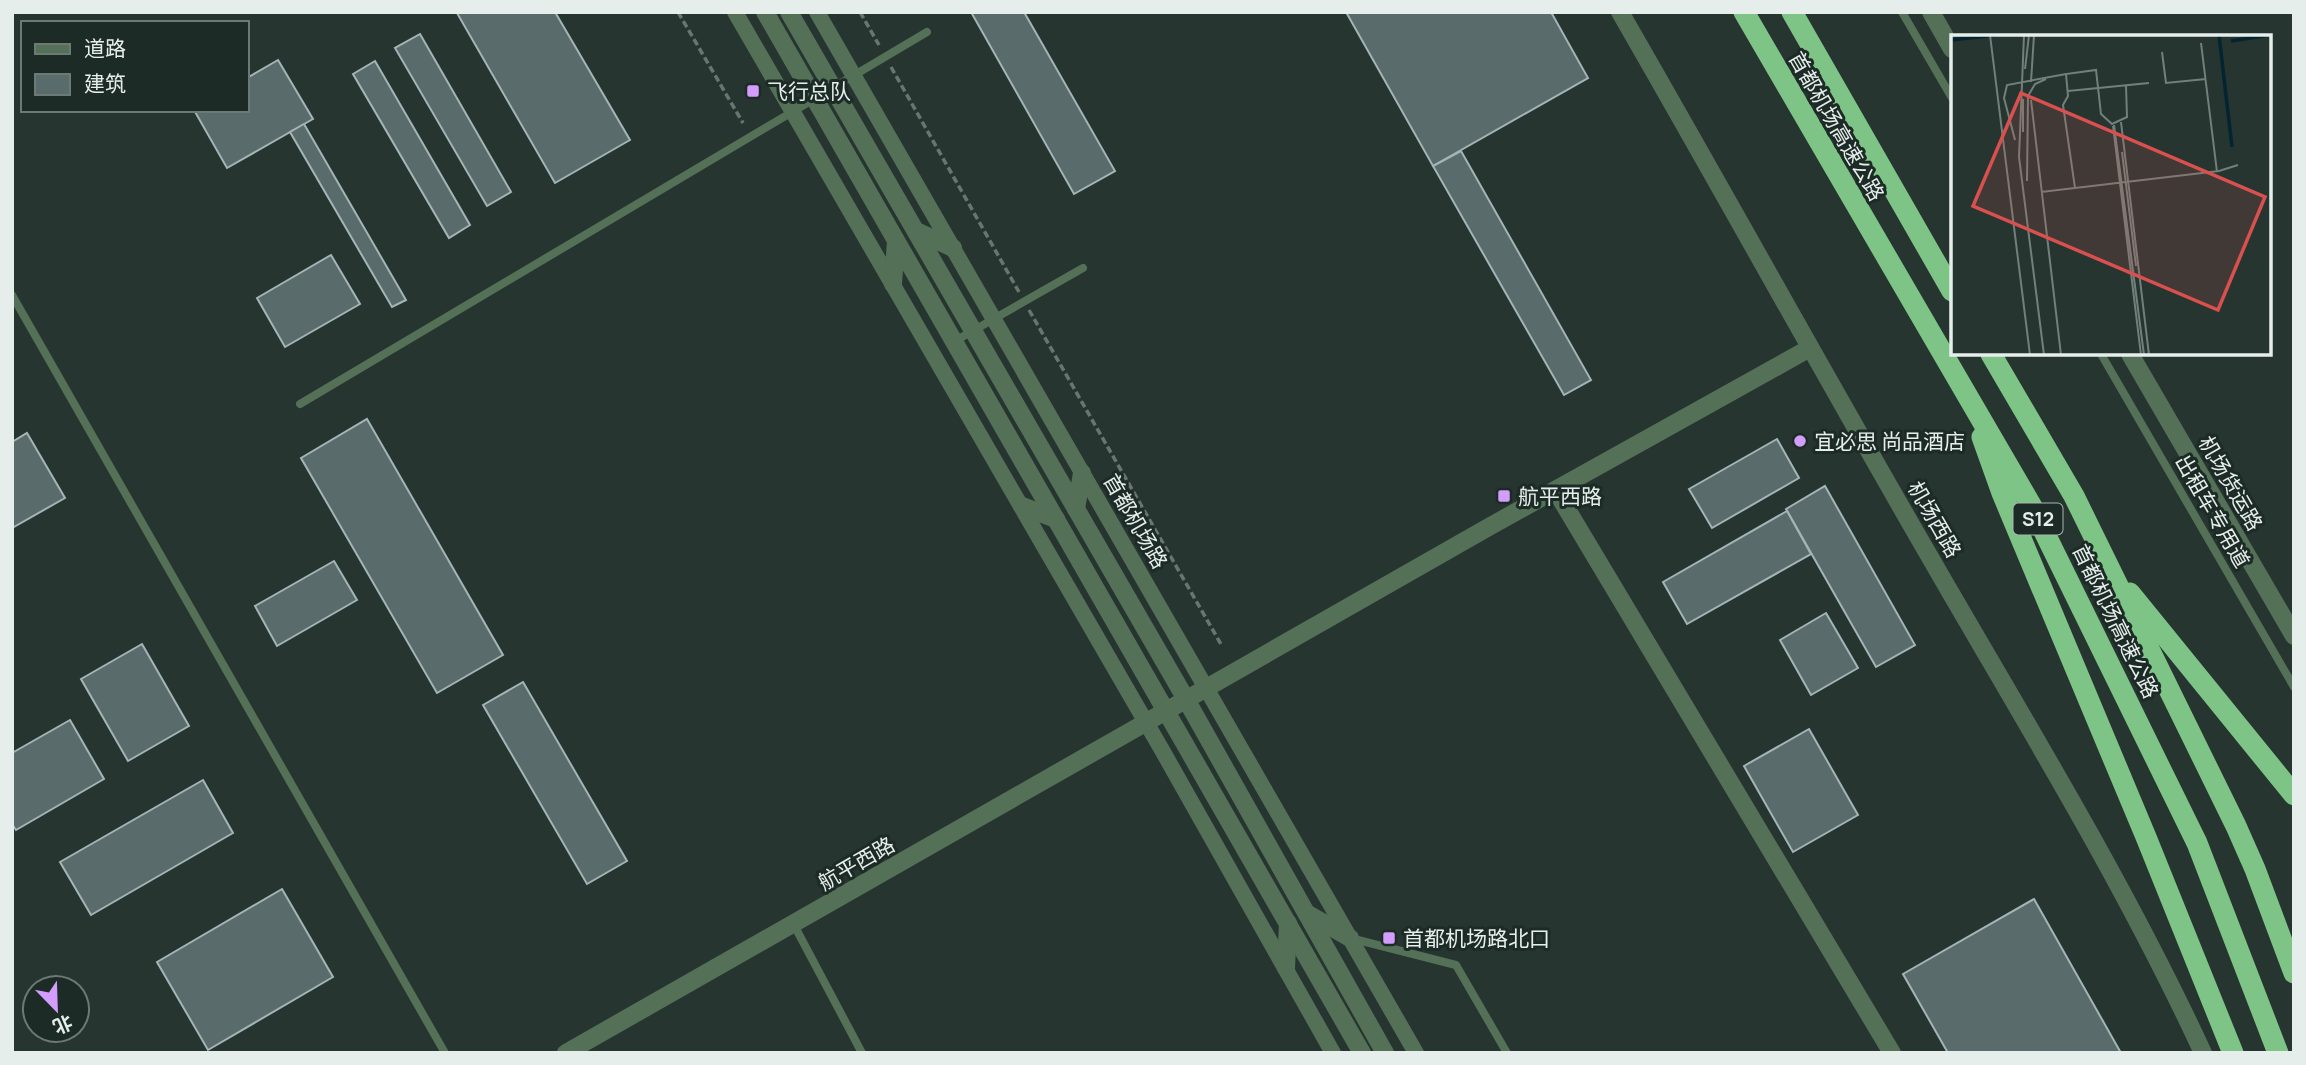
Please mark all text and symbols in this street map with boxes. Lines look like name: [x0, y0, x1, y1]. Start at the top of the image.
legend: [21, 21, 248, 112]
text: 道路: [84, 34, 126, 62]
inset map: [1951, 35, 2271, 355]
street label: 首都机场高速公路: [1783, 46, 1891, 206]
text: 建筑: [84, 69, 126, 97]
place label: 飞行总队: [767, 77, 851, 105]
marker: 飞行总队: [745, 83, 761, 99]
place label: 宜必思 尚品酒店: [1814, 427, 1965, 455]
street label: 机场货运路: [2193, 431, 2269, 535]
marker: 宜必思 尚品酒店: [1792, 433, 1808, 449]
street label: 出租车专用道: [2169, 449, 2257, 573]
street label: 首都机场路: [1098, 469, 1174, 573]
street label: 机场西路: [1902, 476, 1968, 562]
place label: 航平西路: [1518, 482, 1602, 510]
marker: 航平西路: [1496, 488, 1512, 504]
road number: S12: [2014, 504, 2062, 534]
street label: 首都机场高速公路: [2067, 539, 2165, 703]
street label: 航平西路: [813, 830, 899, 896]
place label: 首都机场路北口: [1403, 924, 1550, 952]
marker: 首都机场路北口: [1381, 930, 1397, 946]
north arrow: [21, 974, 91, 1044]
text: 北: [49, 1009, 76, 1040]

